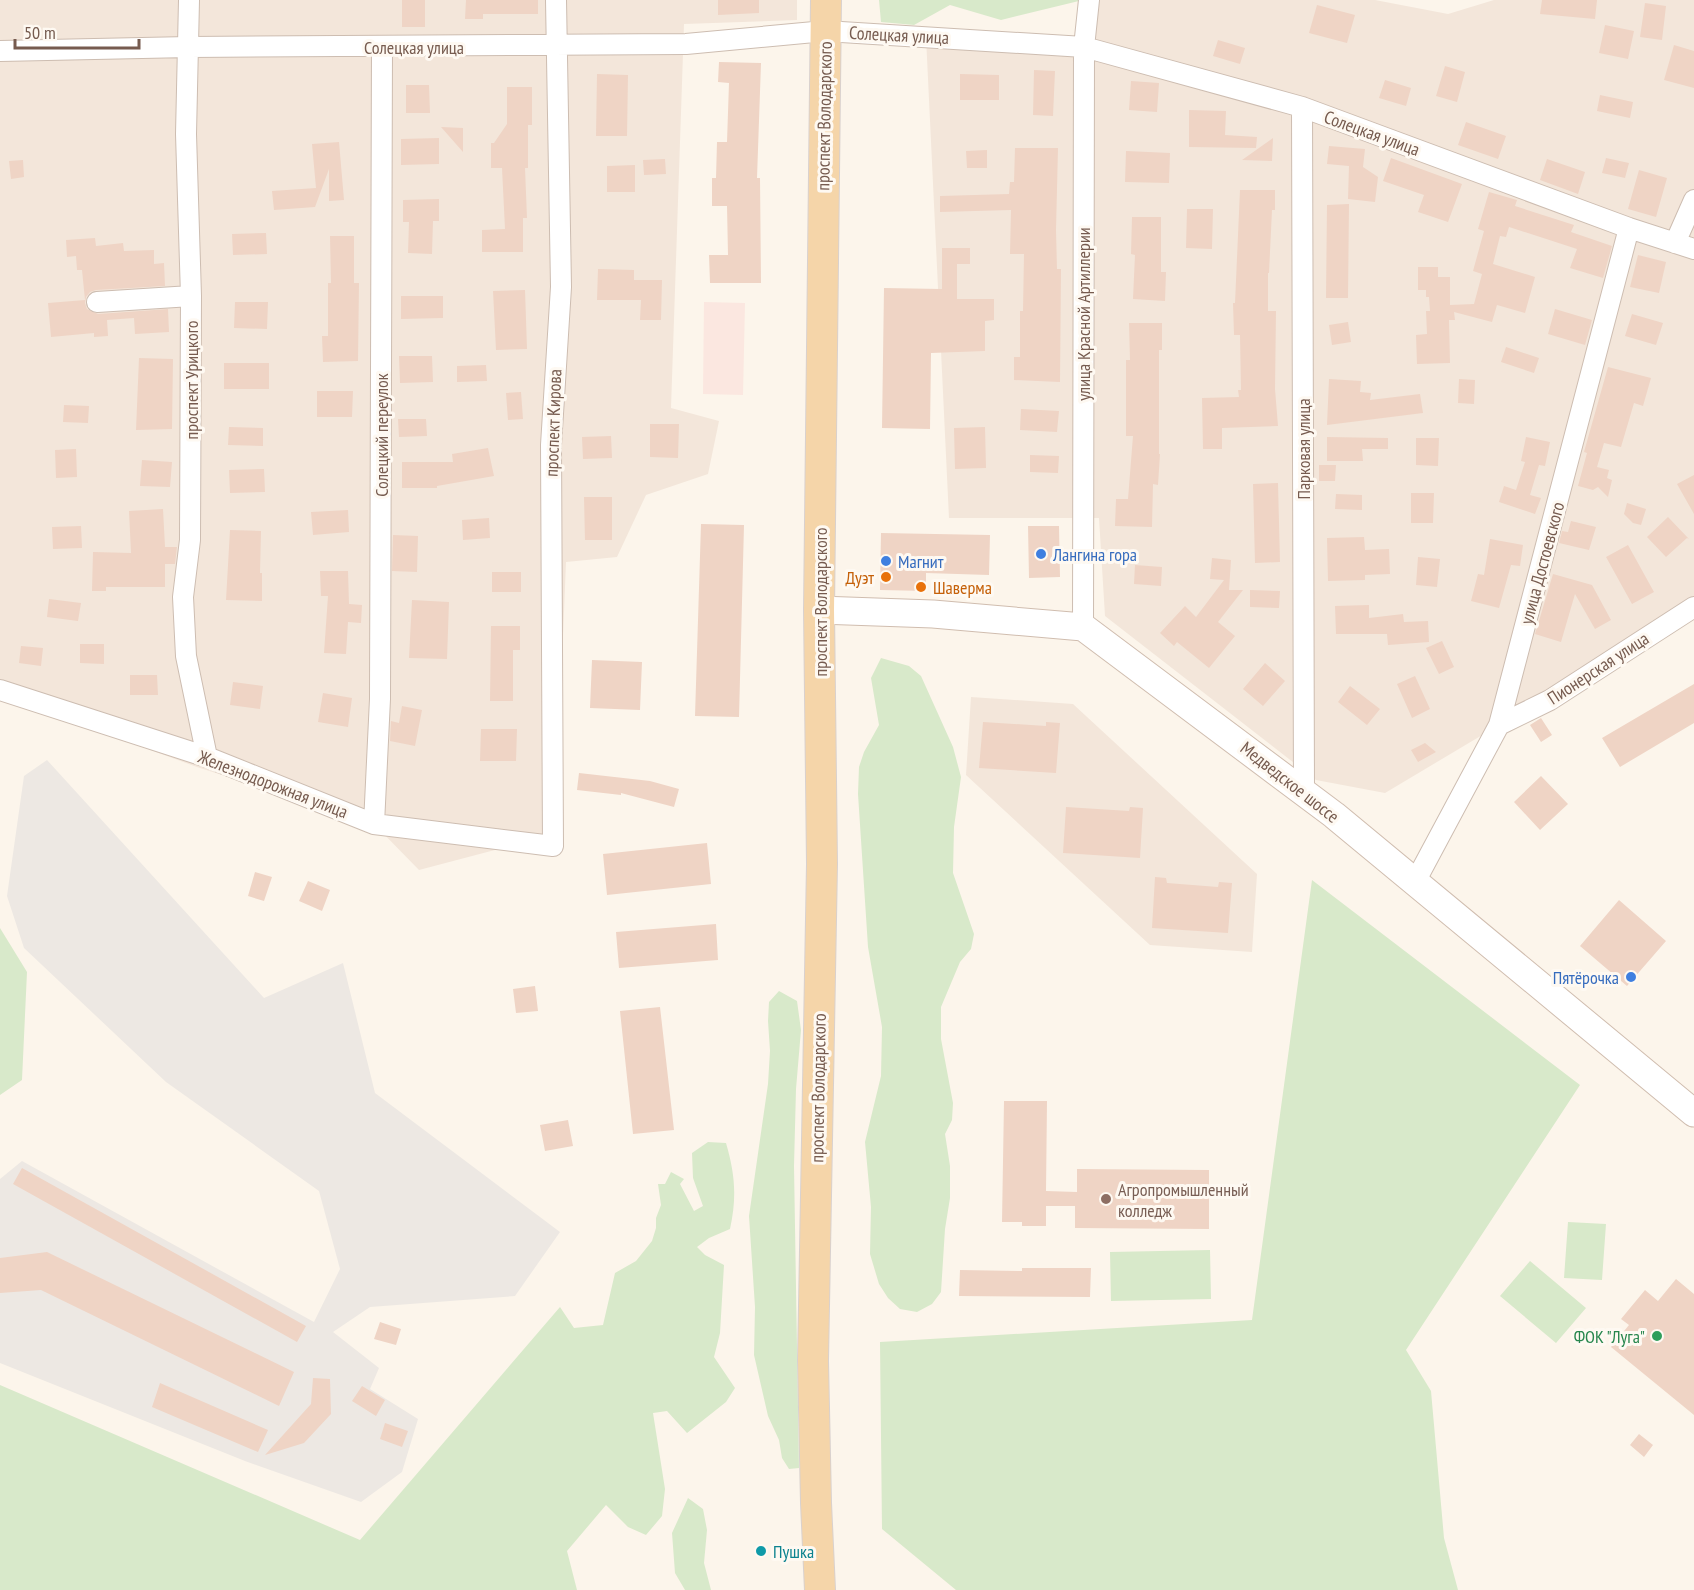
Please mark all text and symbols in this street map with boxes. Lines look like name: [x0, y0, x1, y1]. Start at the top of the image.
scale bar: [15, 12, 140, 50]
text: 50 m: [24, 21, 56, 44]
street label: Солецкая улица: [848, 21, 950, 49]
street label: Солецкая улица: [364, 36, 464, 59]
street label: проспект Володарского: [811, 41, 837, 191]
street label: Солецкая улица: [1321, 105, 1423, 161]
street label: улица Красной Артиллерии: [1072, 227, 1095, 401]
street label: проспект Урицкого: [180, 320, 203, 440]
street label: проспект Кирова: [540, 369, 566, 477]
street label: Солецкий переулок: [370, 373, 393, 497]
street label: Парковая улица: [1292, 398, 1315, 500]
street label: улица Достоевского: [1515, 499, 1569, 627]
street label: проспект Володарского: [809, 527, 832, 677]
place label: Лангина гора: [1052, 543, 1137, 566]
marker: Лангина гора: [1034, 547, 1048, 561]
place label: Магнит: [898, 550, 944, 573]
marker: Магнит: [879, 554, 893, 568]
place label: Дуэт: [846, 566, 874, 589]
marker: Дуэт: [879, 570, 893, 584]
place label: Шаверма: [933, 576, 992, 599]
marker: Шаверма: [914, 580, 928, 594]
street label: Пионерская улица: [1543, 627, 1653, 709]
street label: Медведское шоссе: [1236, 736, 1344, 828]
street label: Железнодорожная улица: [194, 744, 351, 823]
place label: Пятёрочка: [1553, 966, 1619, 989]
marker: Пятёрочка: [1624, 970, 1638, 984]
street label: проспект Володарского: [805, 1013, 831, 1163]
place label: Агропромышленный колледж: [1118, 1178, 1249, 1222]
marker: Агропромышленный колледж: [1099, 1192, 1113, 1206]
place label: ФОК "Луга": [1574, 1325, 1645, 1348]
marker: ФОК "Луга": [1650, 1329, 1664, 1343]
place label: Пушка: [773, 1540, 814, 1563]
marker: Пушка: [754, 1544, 768, 1558]

